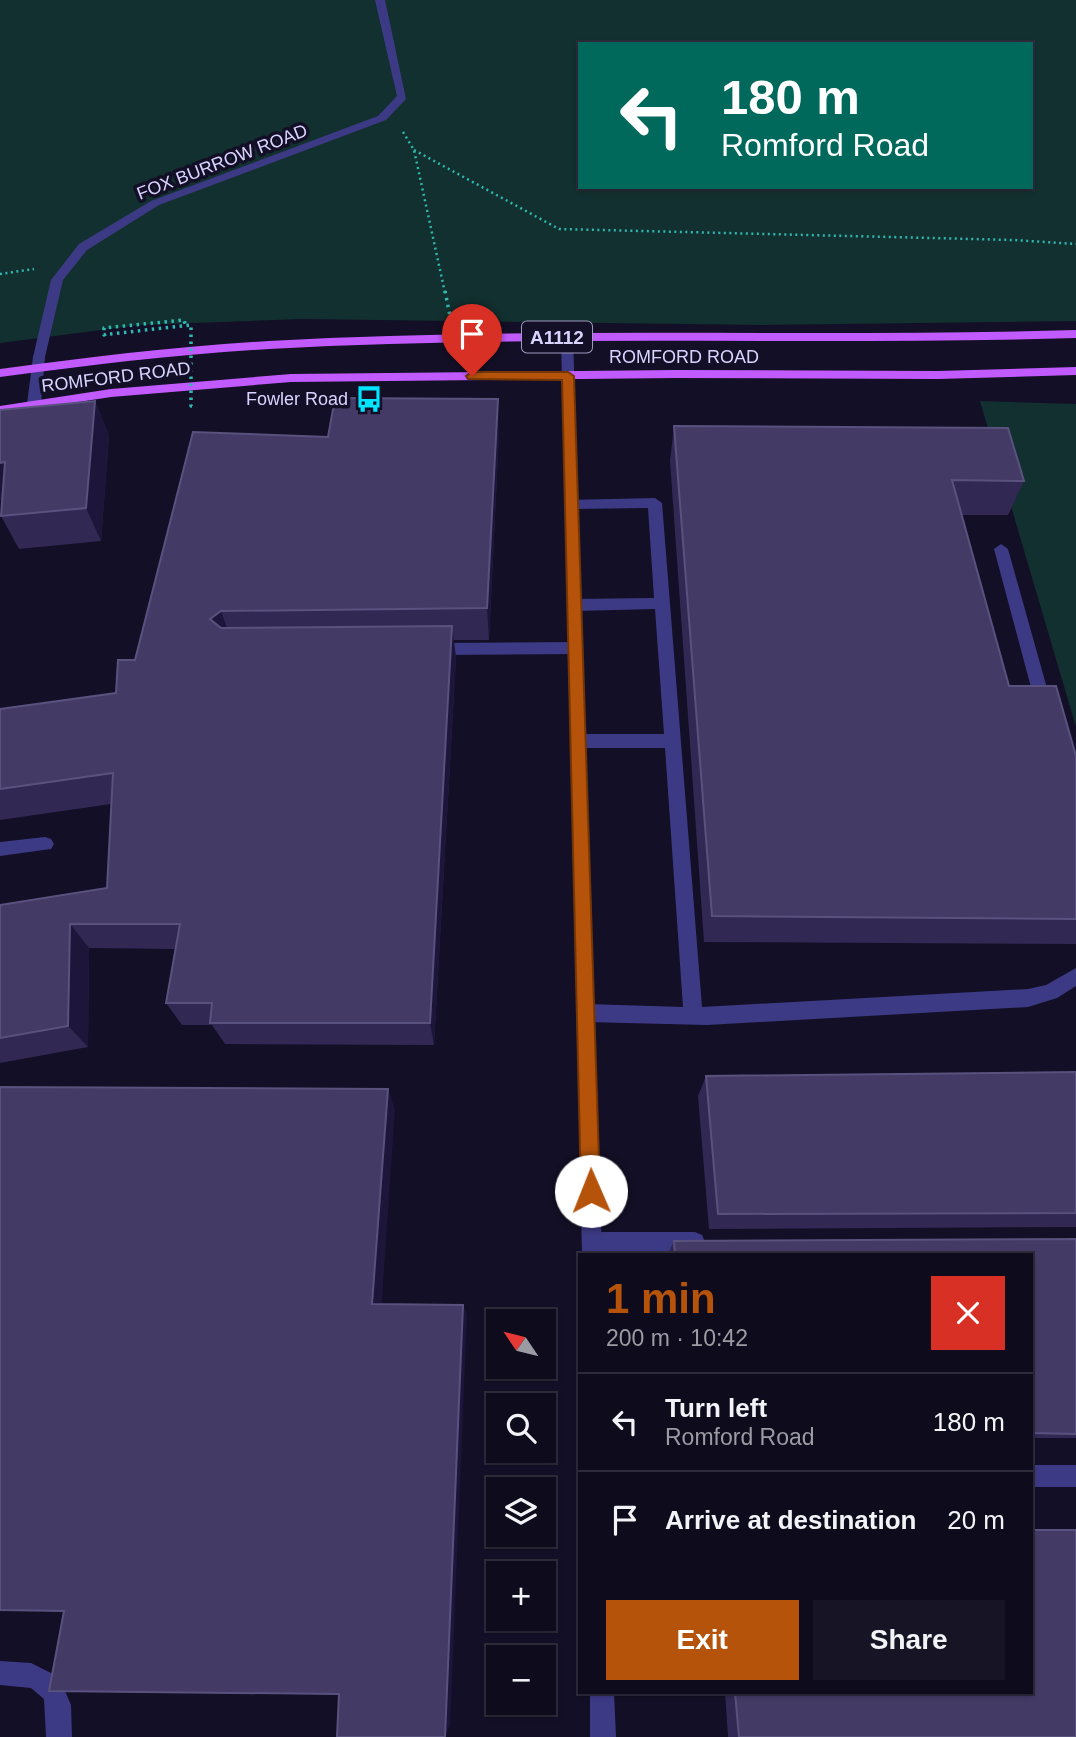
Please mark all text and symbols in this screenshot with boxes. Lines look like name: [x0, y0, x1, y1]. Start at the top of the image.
icon: left: [606, 70, 697, 161]
text: 180 m: [721, 70, 860, 124]
street label: FOX BURROW ROAD: [134, 120, 310, 204]
text: Romford Road: [721, 127, 929, 163]
pin: [442, 304, 502, 376]
icon: arrive: [453, 315, 491, 353]
road number: A1112: [522, 322, 592, 352]
street label: ROMFORD ROAD: [609, 347, 759, 367]
street label: ROMFORD ROAD: [40, 358, 192, 396]
bus stop icon: Fowler Road: [354, 384, 384, 414]
place label: Fowler Road: [246, 389, 348, 409]
position arrow: [554, 1154, 628, 1228]
text: 1 min: [606, 1275, 716, 1322]
button: close: [931, 1276, 1005, 1350]
north arrow: [486, 1309, 556, 1379]
map controls: [486, 1309, 556, 1715]
text: 200 m · 10:42: [606, 1325, 748, 1351]
button: search: [486, 1393, 556, 1463]
text: Turn left: [665, 1393, 767, 1423]
icon: left: [606, 1403, 644, 1441]
text: 180 m: [933, 1407, 1005, 1437]
text: Romford Road: [665, 1424, 815, 1450]
button: layers: [486, 1477, 556, 1547]
icon: arrive: [606, 1501, 644, 1539]
text: Arrive at destination: [665, 1505, 916, 1535]
text: 20 m: [947, 1505, 1005, 1535]
button: +: [486, 1561, 556, 1631]
button: Exit: [606, 1600, 799, 1680]
button: Share: [813, 1600, 1005, 1680]
button: −: [486, 1645, 556, 1715]

